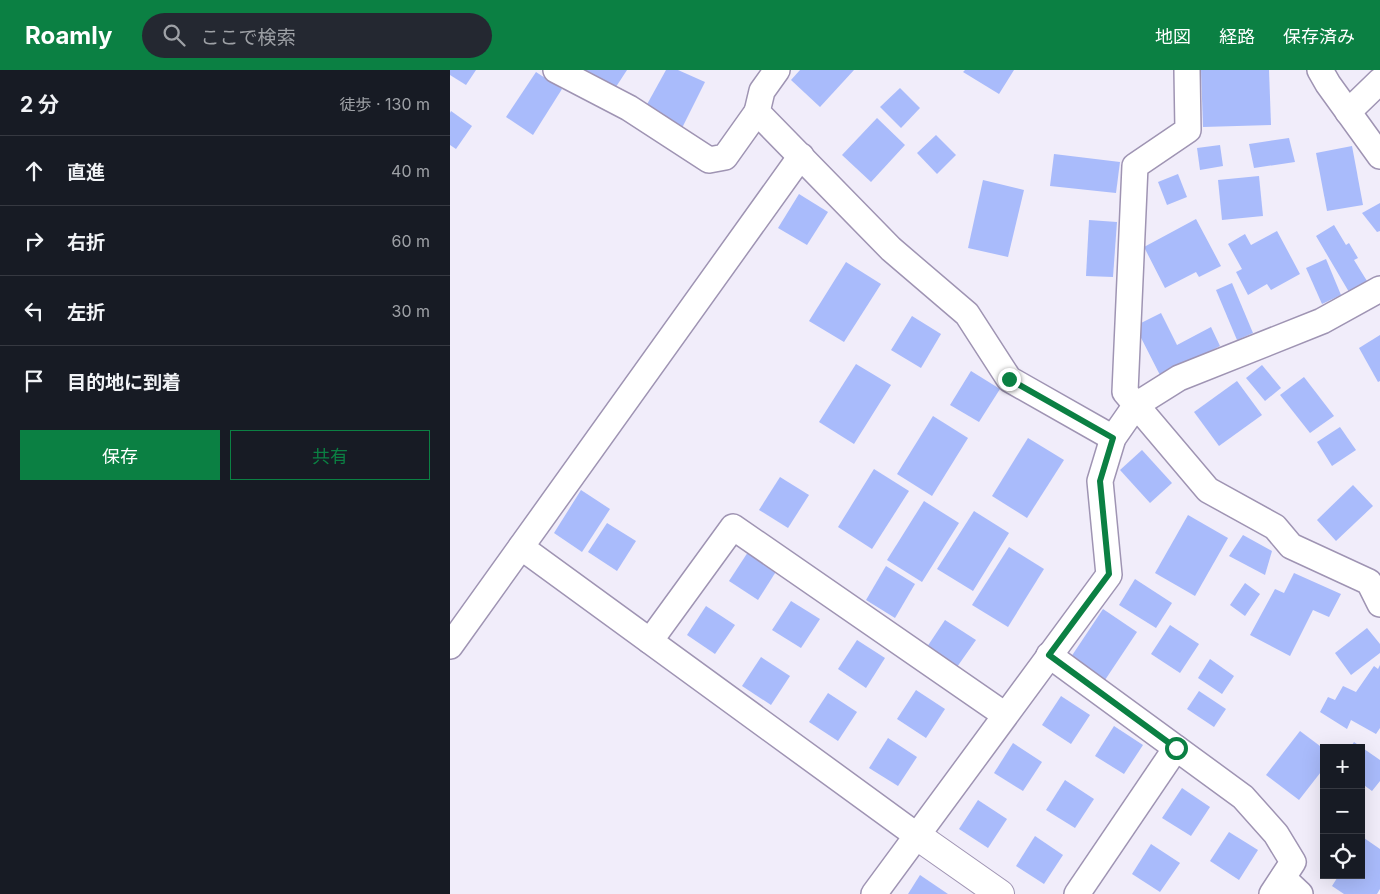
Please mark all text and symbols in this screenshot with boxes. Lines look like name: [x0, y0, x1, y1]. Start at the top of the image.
search box: [142, 13, 492, 58]
text: Roamly: [25, 21, 112, 50]
icon: search: [160, 21, 188, 49]
text: ここで検索: [200, 26, 295, 49]
text: 地図: [1155, 26, 1191, 47]
text: 経路: [1219, 26, 1255, 47]
text: 保存済み: [1283, 26, 1355, 47]
text: 2 分: [20, 92, 59, 117]
text: 徒歩 · 130 m: [339, 94, 430, 114]
icon: ahead: [20, 157, 48, 185]
text: 直進: [67, 161, 105, 184]
text: 40 m: [391, 161, 430, 181]
icon: right: [20, 227, 48, 255]
text: 右折: [67, 231, 105, 254]
text: 60 m: [391, 231, 430, 251]
icon: left: [20, 297, 48, 325]
text: 左折: [67, 301, 105, 324]
text: 30 m: [392, 301, 430, 321]
icon: arrive: [20, 367, 48, 395]
route end: [998, 368, 1021, 391]
text: 目的地に到着: [67, 371, 181, 394]
button: 保存: [20, 430, 220, 480]
button: 共有: [230, 430, 430, 480]
route start: [1165, 737, 1188, 760]
map controls: [1320, 744, 1365, 879]
button: +: [1320, 744, 1365, 789]
button: −: [1320, 789, 1365, 834]
button: locate: [1320, 834, 1365, 879]

